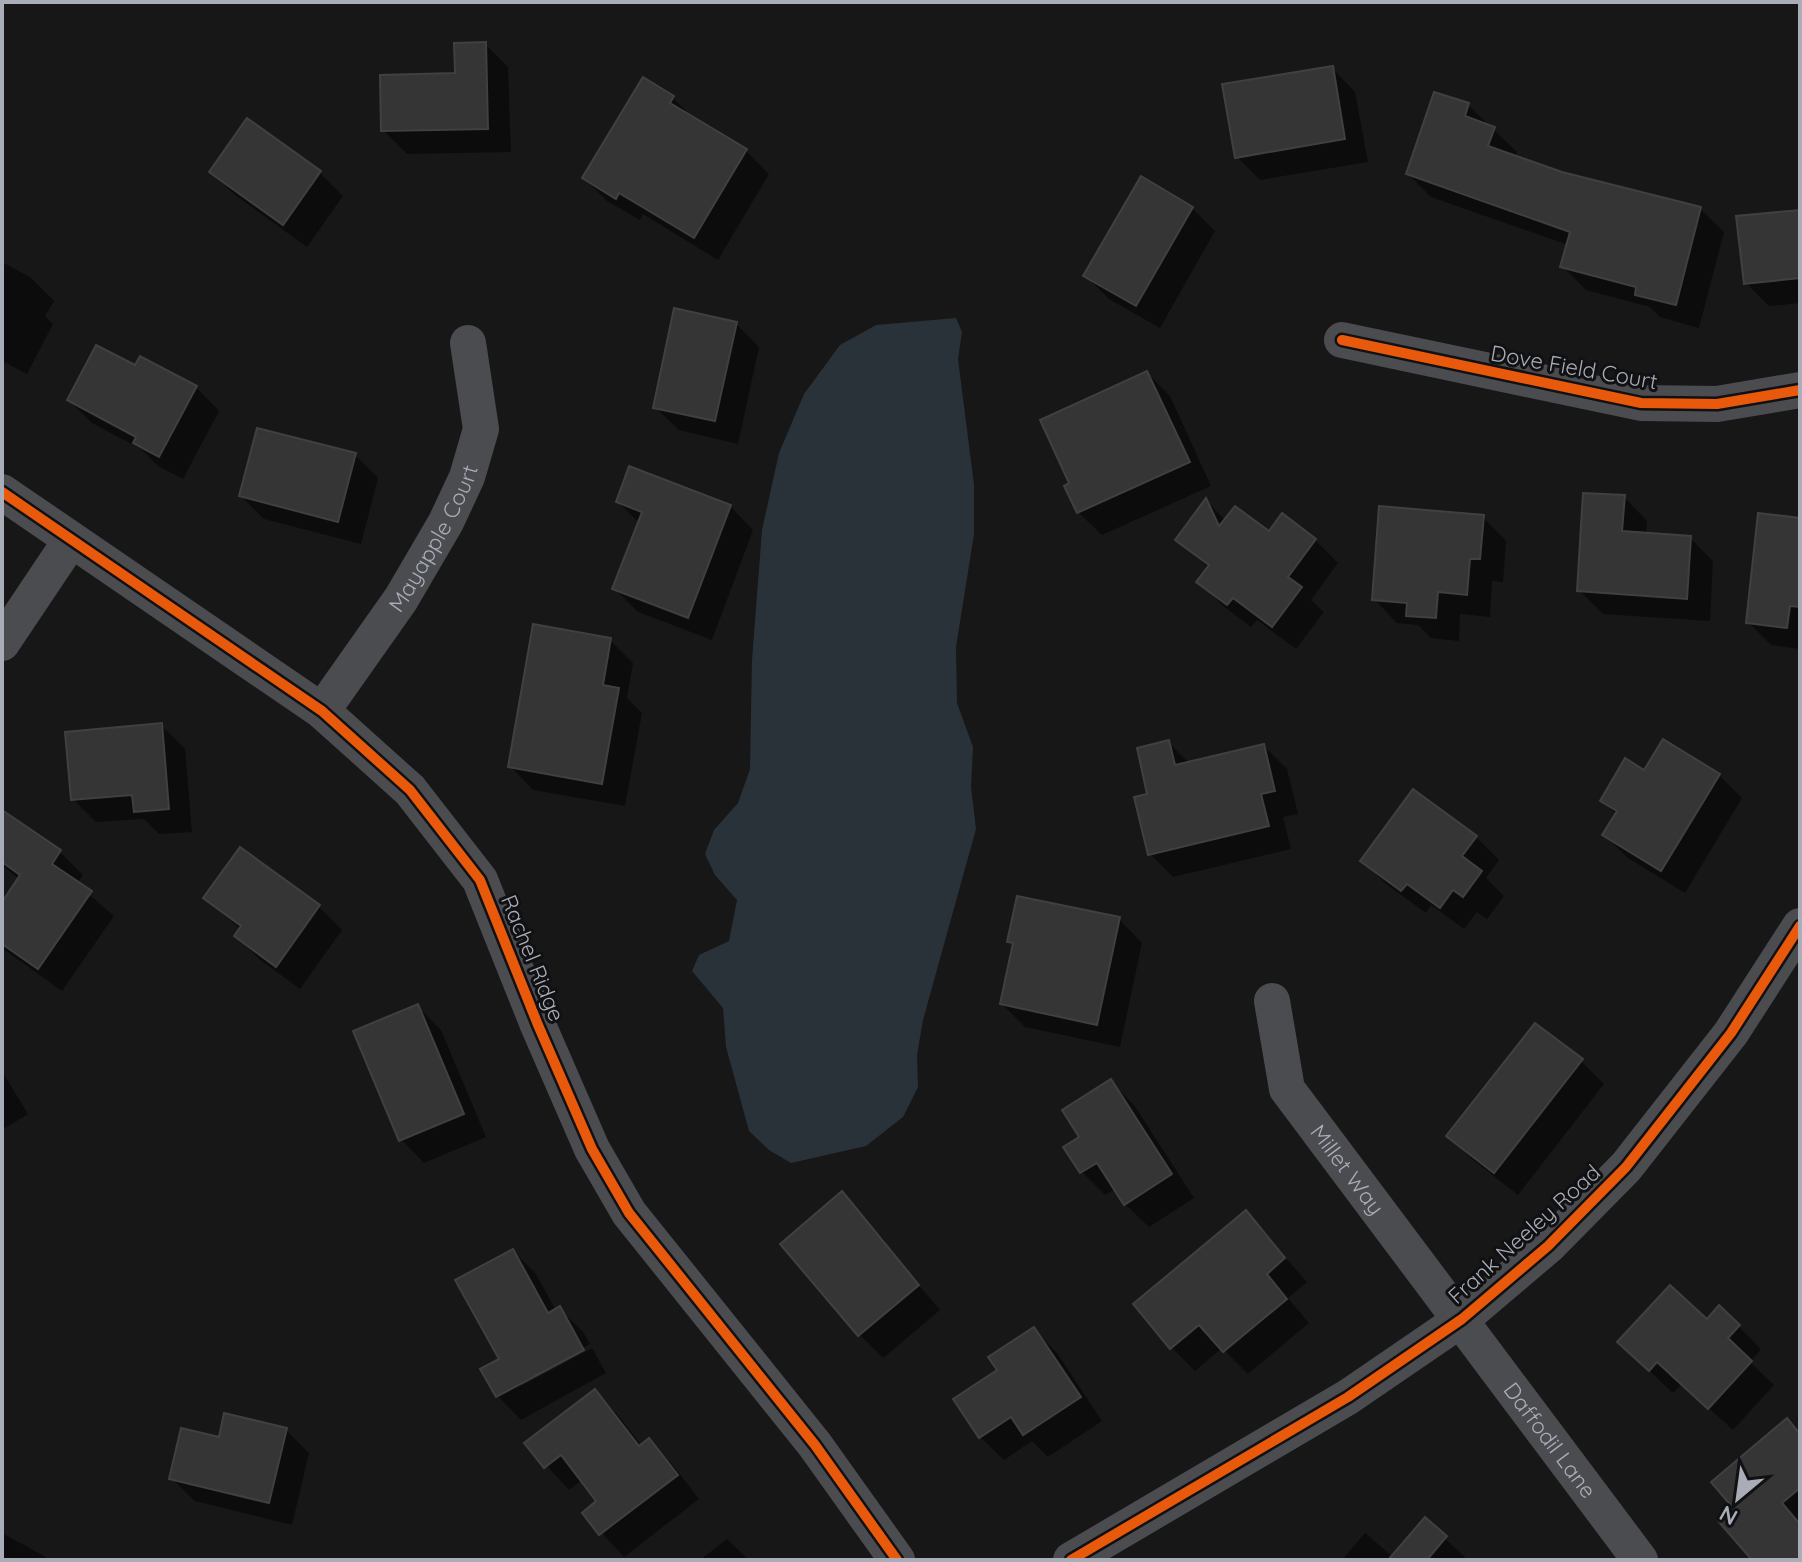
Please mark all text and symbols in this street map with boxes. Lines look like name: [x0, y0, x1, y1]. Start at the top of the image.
street label: Dove Field Court: [1488, 339, 1660, 395]
street label: Mayapple Court: [382, 462, 484, 618]
street label: Rachel Ridge: [495, 891, 571, 1025]
street label: Millet Way: [1305, 1119, 1390, 1220]
street label: Frank Neeley Road: [1442, 1158, 1606, 1310]
street label: Daffodil Lane: [1498, 1377, 1603, 1504]
north arrow: [1698, 1458, 1778, 1538]
text: N: [1714, 1499, 1742, 1532]

